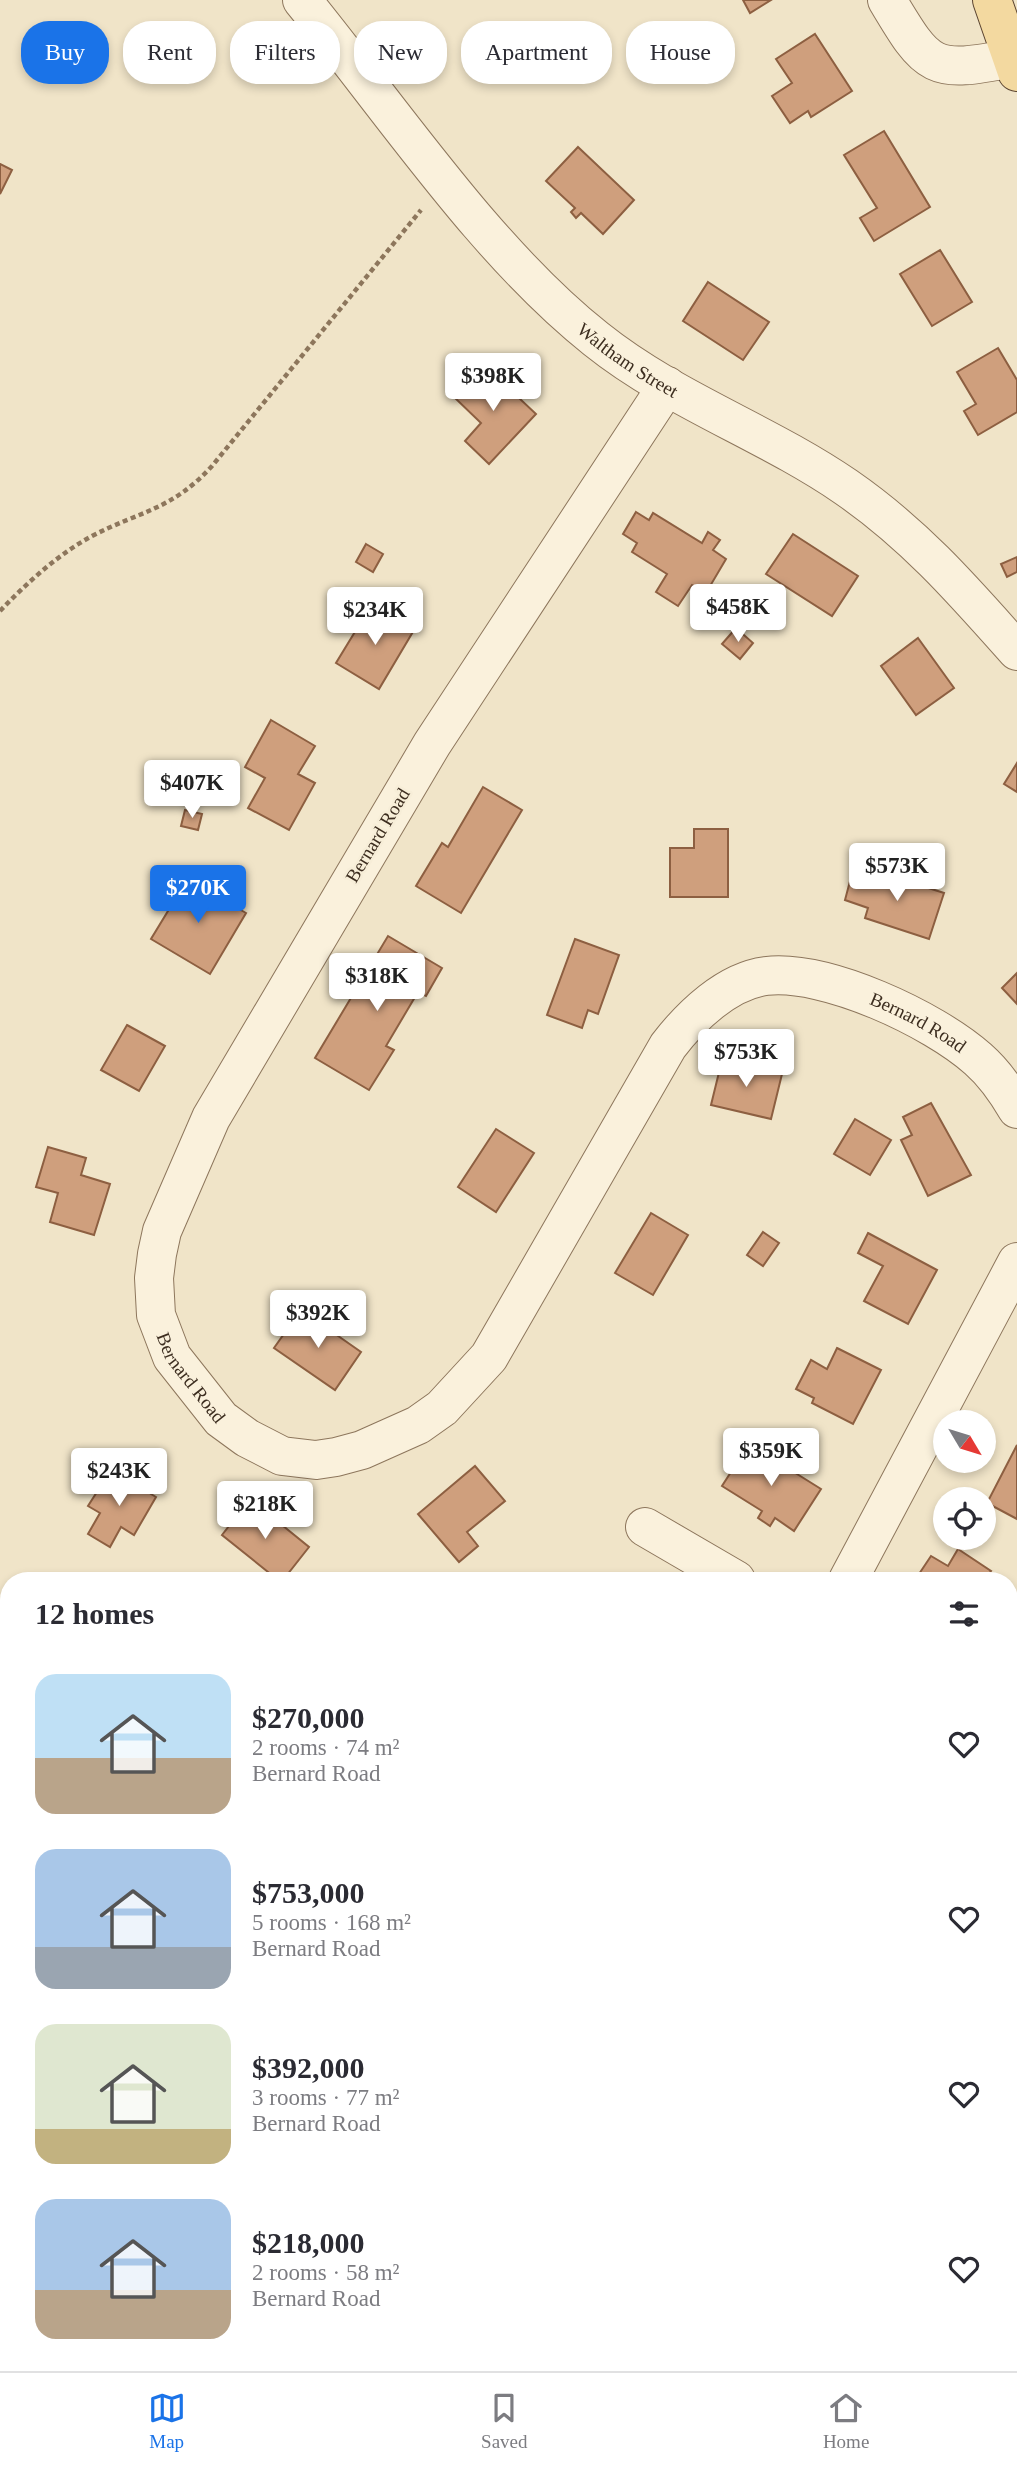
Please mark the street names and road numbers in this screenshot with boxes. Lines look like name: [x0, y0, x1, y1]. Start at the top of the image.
street label: Waltham Street: [573, 318, 682, 402]
street label: Bernard Road: [341, 784, 414, 886]
street label: Bernard Road: [867, 988, 970, 1057]
street label: Bernard Road: [153, 1330, 230, 1427]

